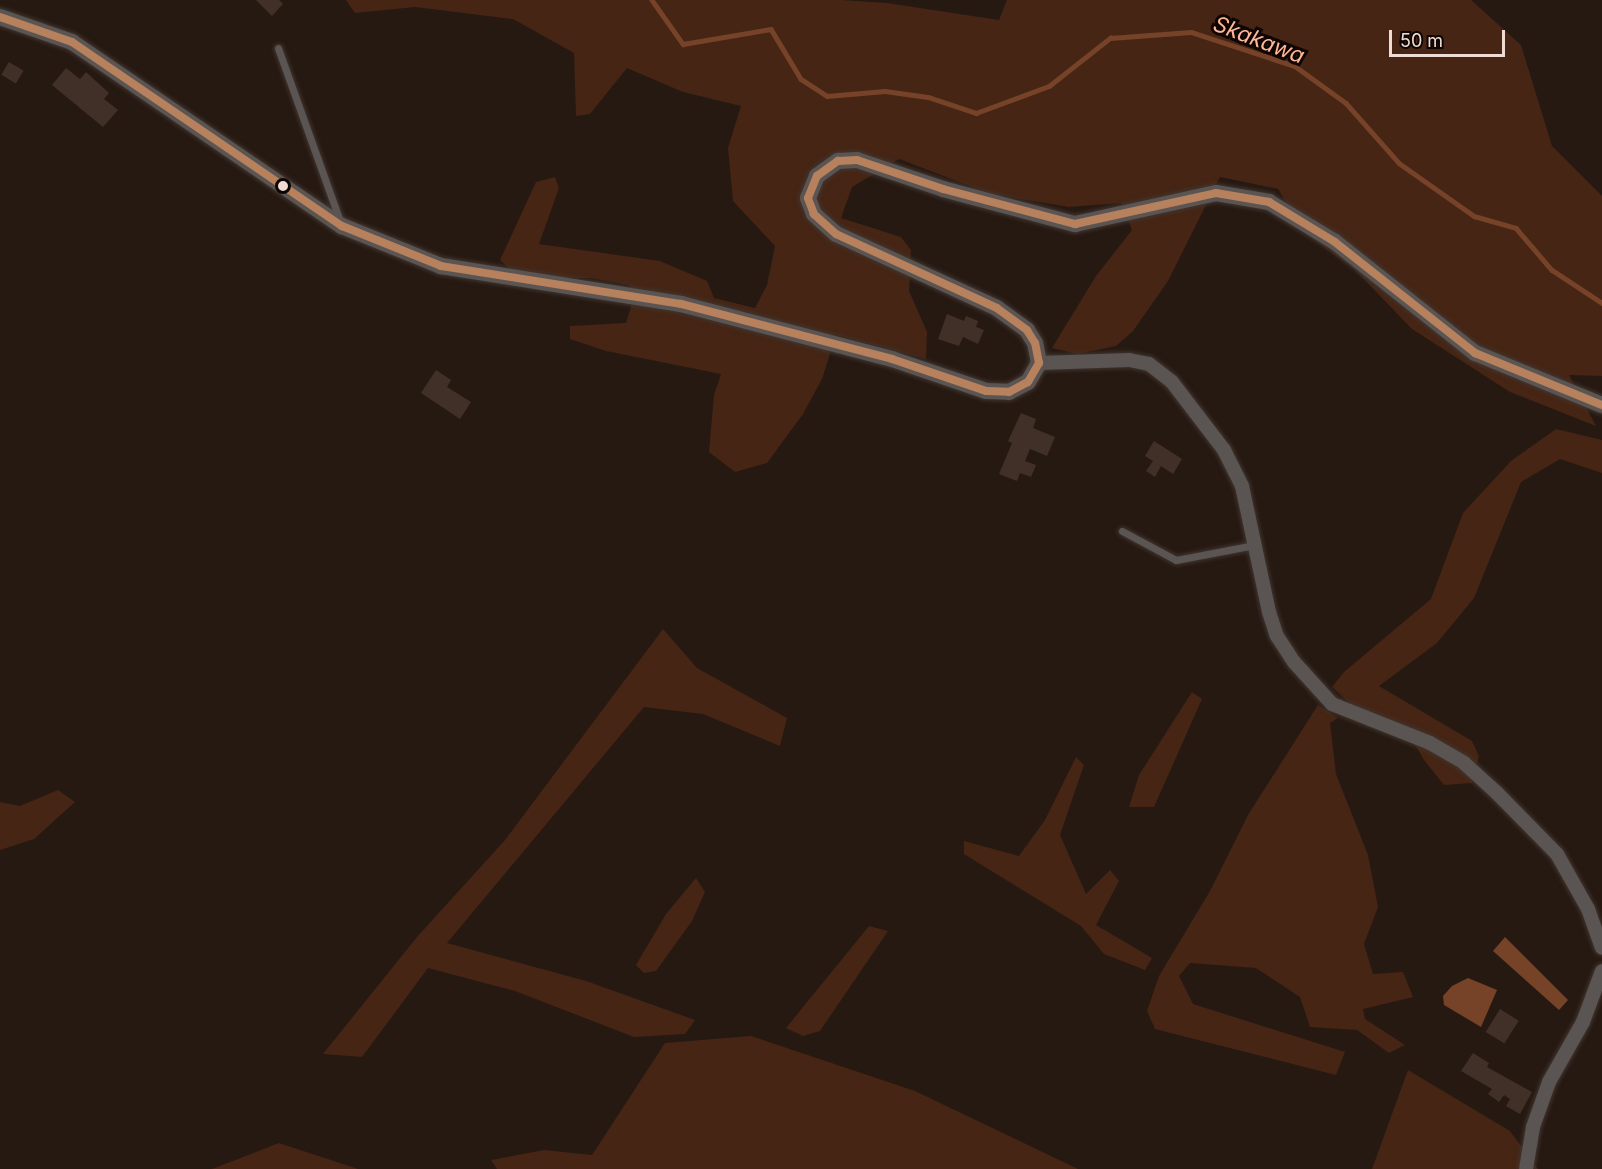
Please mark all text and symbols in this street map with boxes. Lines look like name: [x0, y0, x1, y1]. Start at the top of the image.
water label: Skakawa: [1210, 11, 1308, 69]
scale bar: [1392, 18, 1508, 56]
text: 50 m: [1400, 30, 1443, 51]
unlabelled marker: [277, 180, 289, 192]

